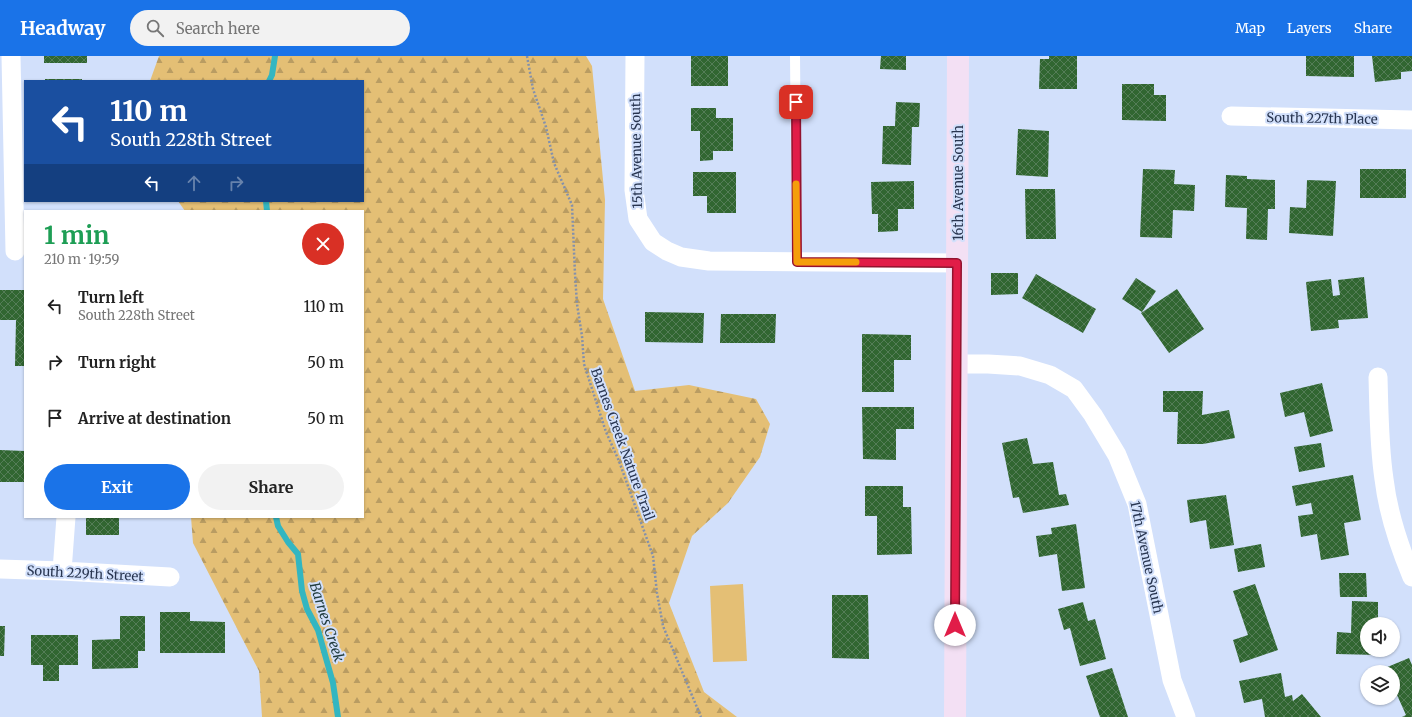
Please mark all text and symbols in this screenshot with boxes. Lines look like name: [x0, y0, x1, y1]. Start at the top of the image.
search box: [130, 10, 410, 46]
text: Headway: [20, 16, 106, 40]
icon: search: [144, 17, 166, 39]
text: Search here: [176, 19, 260, 38]
text: Map: [1235, 19, 1265, 37]
text: Layers: [1287, 19, 1332, 37]
text: Share: [1354, 19, 1392, 37]
pin: [779, 85, 813, 119]
icon: arrive: [785, 91, 807, 113]
text: 110 m: [110, 93, 187, 129]
street label: 15th Avenue South: [627, 93, 646, 209]
icon: left: [44, 96, 96, 148]
street label: South 227th Place: [1266, 109, 1378, 128]
street label: 16th Avenue South: [950, 125, 967, 241]
text: South 228th Street: [110, 128, 272, 151]
icon: left: [141, 172, 163, 194]
icon: ahead: [183, 172, 205, 194]
icon: right: [225, 172, 247, 194]
text: 1 min: [44, 220, 109, 251]
button: close: [302, 223, 344, 265]
text: 210 m · 19:59: [44, 251, 119, 268]
text: Turn left: [78, 288, 144, 307]
icon: left: [44, 295, 66, 317]
text: 110 m: [303, 297, 344, 316]
text: South 228th Street: [78, 307, 195, 324]
icon: right: [44, 351, 66, 373]
text: Turn right: [78, 353, 156, 372]
text: 50 m: [307, 353, 344, 372]
street label: Barnes Creek Nature Trail: [587, 366, 658, 523]
icon: arrive: [44, 407, 66, 429]
text: Arrive at destination: [78, 409, 231, 428]
text: 50 m: [307, 409, 344, 428]
button: Exit: [44, 464, 190, 510]
button: Share: [198, 464, 344, 510]
street label: 17th Avenue South: [1126, 499, 1167, 615]
street label: South 229th Street: [26, 562, 144, 585]
water label: Barnes Creek: [306, 580, 348, 664]
position arrow: [934, 604, 976, 646]
map controls: [1360, 617, 1400, 705]
button: sound: [1360, 617, 1400, 657]
button: layers: [1360, 665, 1400, 705]

